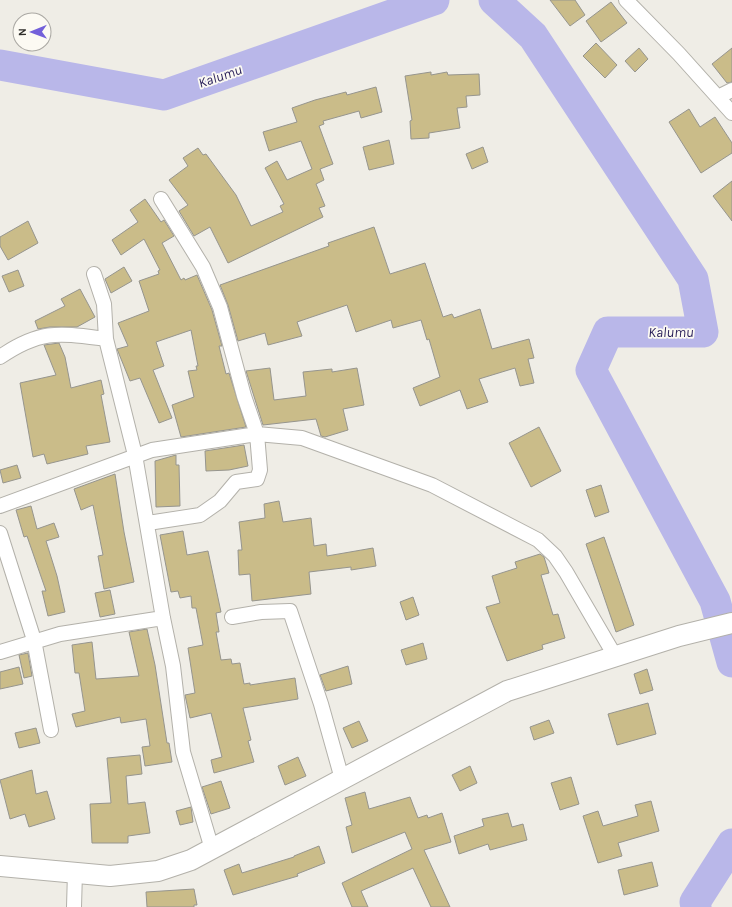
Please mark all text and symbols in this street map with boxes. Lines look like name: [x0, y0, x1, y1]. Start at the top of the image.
north arrow: [12, 12, 52, 52]
text: N: [16, 28, 29, 36]
water label: Kalumu: [196, 61, 244, 92]
water label: Kalumu: [648, 324, 694, 341]

